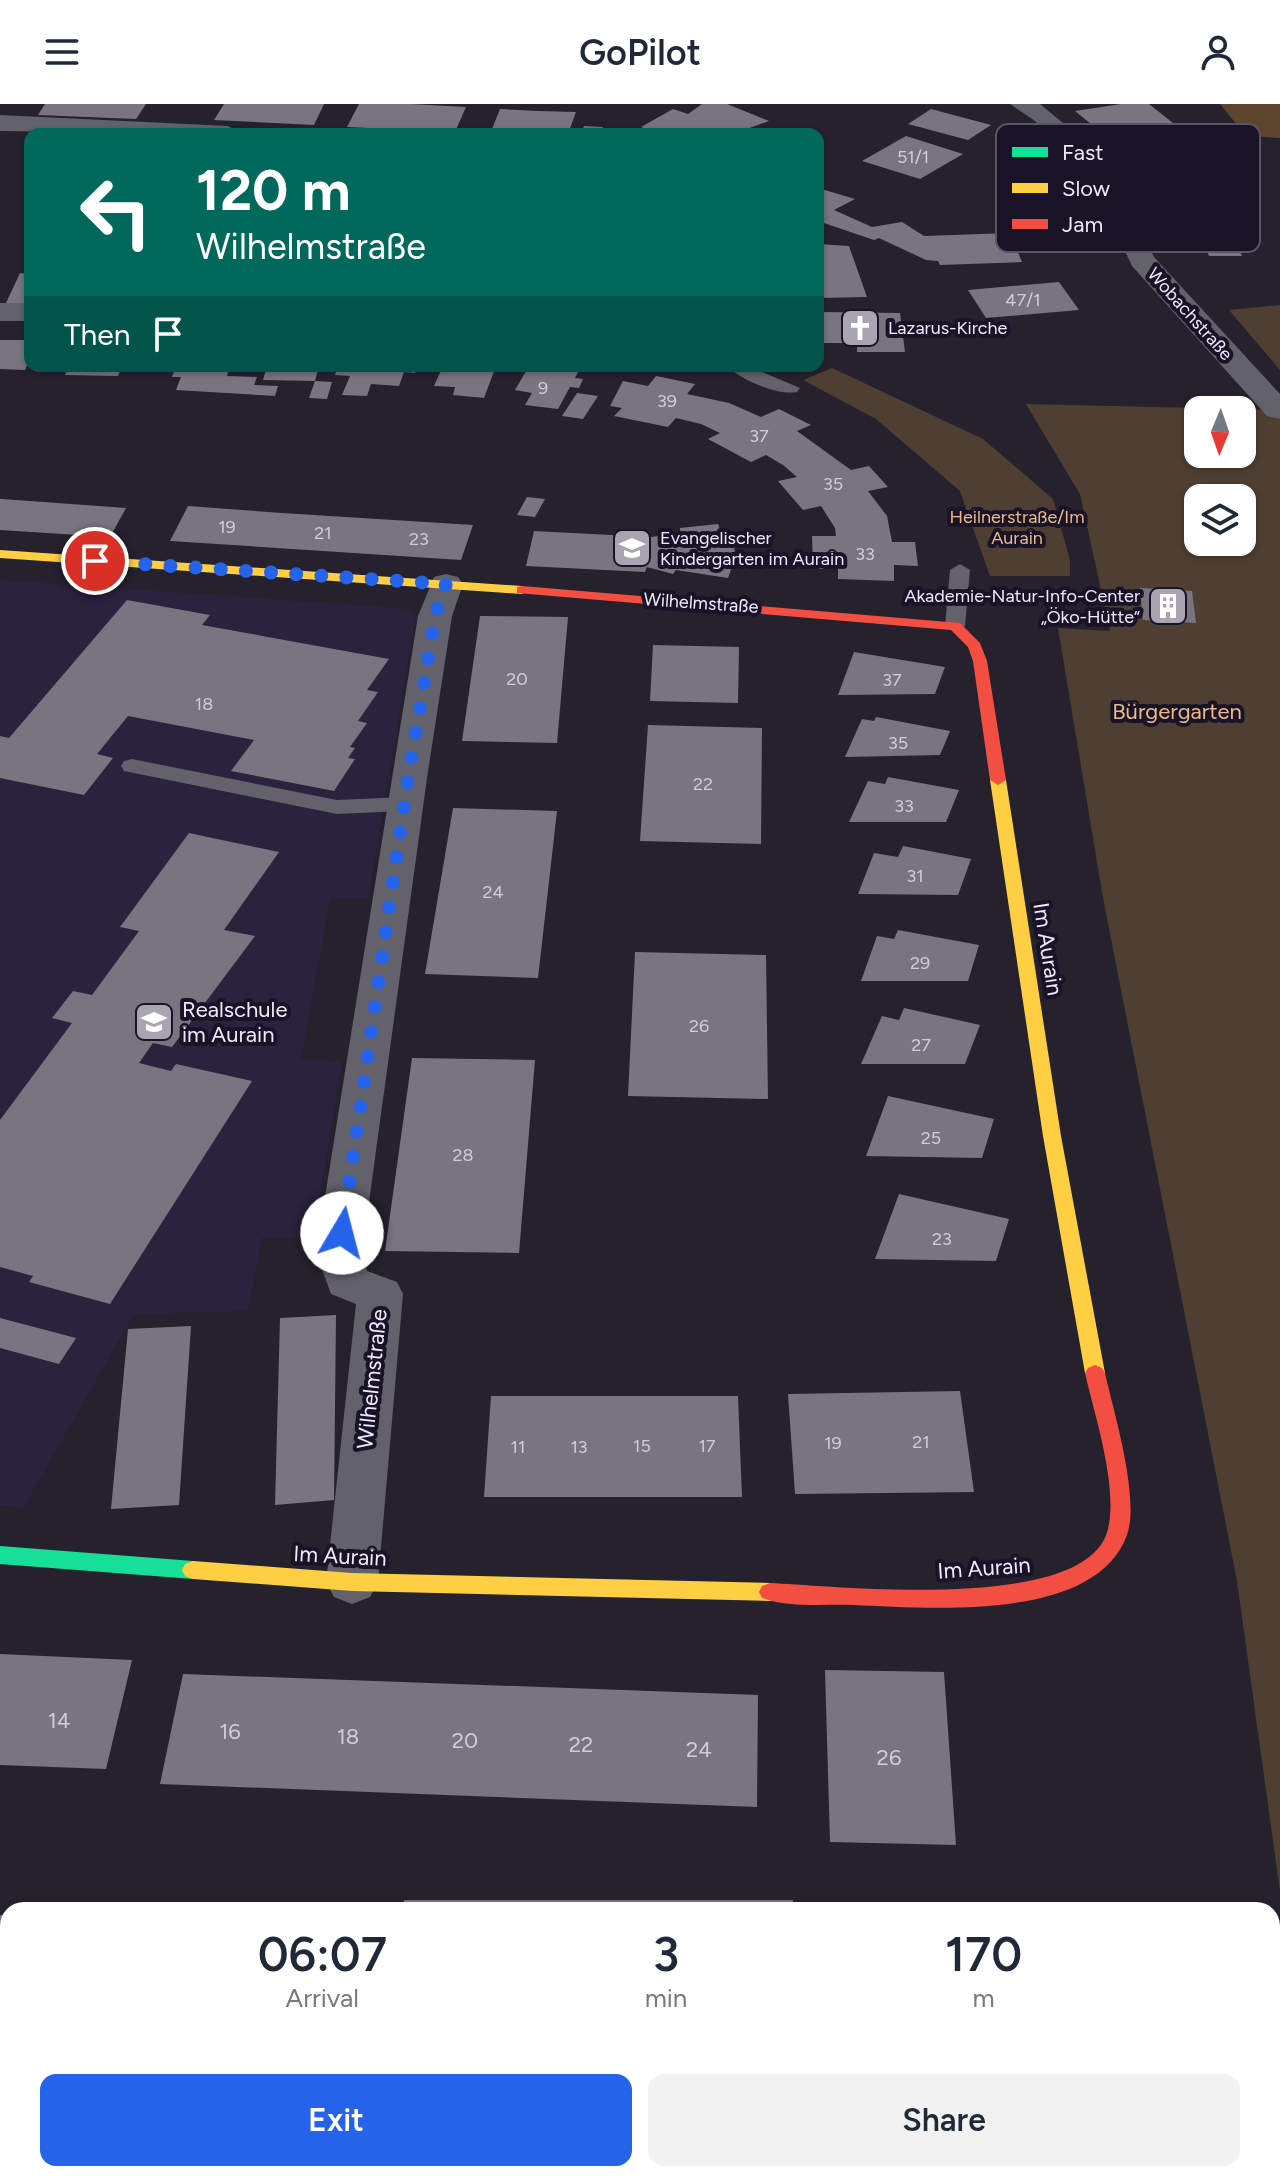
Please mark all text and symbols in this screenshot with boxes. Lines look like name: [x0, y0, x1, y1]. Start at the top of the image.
icon: menu: [40, 30, 84, 74]
icon: person: [1196, 30, 1240, 74]
text: GoPilot: [579, 31, 701, 74]
legend: [996, 124, 1260, 252]
text: Fast: [1062, 139, 1104, 166]
house number: 51/1: [897, 146, 929, 168]
text: 120 m: [196, 157, 351, 224]
icon: left: [64, 160, 168, 264]
text: Slow: [1062, 175, 1111, 202]
text: Jam: [1062, 211, 1103, 238]
text: Wilhelmstraße: [196, 225, 426, 268]
street label: Wobachstraße: [1143, 263, 1237, 365]
house number: 47/1: [1005, 289, 1041, 311]
church icon: Lazarus-Kirche: [839, 307, 881, 349]
icon: arrive: [146, 312, 190, 356]
text: Then: [64, 316, 130, 353]
place label: Lazarus-Kirche: [888, 317, 1008, 339]
house number: 9: [538, 377, 548, 399]
house number: 39: [657, 390, 677, 412]
north arrow: [1184, 396, 1256, 468]
map controls: [1184, 396, 1256, 556]
house number: 37: [749, 425, 769, 447]
house number: 35: [823, 473, 843, 495]
button: layers: [1184, 484, 1256, 556]
park label: Heilnerstraße/Im Aurain: [949, 506, 1085, 549]
house number: 19: [218, 516, 236, 538]
house number: 21: [314, 522, 332, 544]
pin: [61, 527, 129, 595]
school or university icon: Evangelischer Kindergarten im Aurain: [611, 527, 653, 569]
place label: Evangelischer Kindergarten im Aurain: [660, 527, 844, 570]
house number: 23: [409, 528, 429, 550]
icon: arrive: [73, 539, 117, 583]
house number: 33: [855, 543, 875, 565]
place label: Akademie-Natur-Info-Center „Öko-Hütte“: [904, 585, 1140, 628]
building icon: Akademie-Natur-Info-Center „Öko-Hütte“: [1147, 585, 1189, 627]
street label: Wilhelmstraße: [643, 588, 759, 618]
house number: 20: [506, 668, 528, 690]
house number: 37: [882, 669, 902, 691]
house number: 18: [195, 693, 213, 715]
park label: Bürgergarten: [1112, 698, 1242, 725]
house number: 35: [888, 732, 908, 754]
house number: 22: [693, 773, 713, 795]
house number: 33: [894, 795, 914, 817]
house number: 31: [906, 865, 924, 887]
house number: 24: [482, 881, 504, 903]
street label: Im Aurain: [1027, 901, 1069, 997]
house number: 29: [910, 952, 930, 974]
place label: Realschule im Aurain: [182, 996, 287, 1048]
school or university icon: Realschule im Aurain: [133, 1001, 175, 1043]
house number: 26: [689, 1015, 709, 1037]
house number: 27: [911, 1034, 931, 1056]
house number: 25: [921, 1127, 941, 1149]
house number: 28: [452, 1144, 474, 1166]
position arrow: [300, 1191, 384, 1275]
house number: 23: [932, 1228, 952, 1250]
street label: Wilhelmstraße: [351, 1308, 393, 1450]
house number: 21: [912, 1431, 930, 1453]
house number: 19: [824, 1432, 842, 1454]
house number: 15: [633, 1435, 651, 1457]
house number: 17: [698, 1435, 716, 1457]
house number: 11: [511, 1436, 525, 1458]
house number: 13: [570, 1436, 588, 1458]
street label: Im Aurain: [293, 1540, 387, 1572]
street label: Im Aurain: [937, 1551, 1031, 1585]
house number: 14: [48, 1707, 70, 1734]
house number: 16: [219, 1718, 241, 1745]
house number: 18: [337, 1723, 359, 1750]
house number: 20: [452, 1727, 478, 1754]
house number: 22: [569, 1731, 593, 1758]
house number: 24: [686, 1736, 712, 1763]
house number: 26: [877, 1744, 901, 1771]
text: 06:07: [258, 1925, 387, 1983]
text: 3: [653, 1925, 679, 1983]
text: 170: [945, 1925, 1022, 1983]
text: Arrival: [286, 1982, 359, 2014]
text: min: [645, 1982, 687, 2014]
text: m: [973, 1982, 995, 2014]
button: Exit: [40, 2074, 632, 2166]
button: Share: [648, 2074, 1240, 2166]

